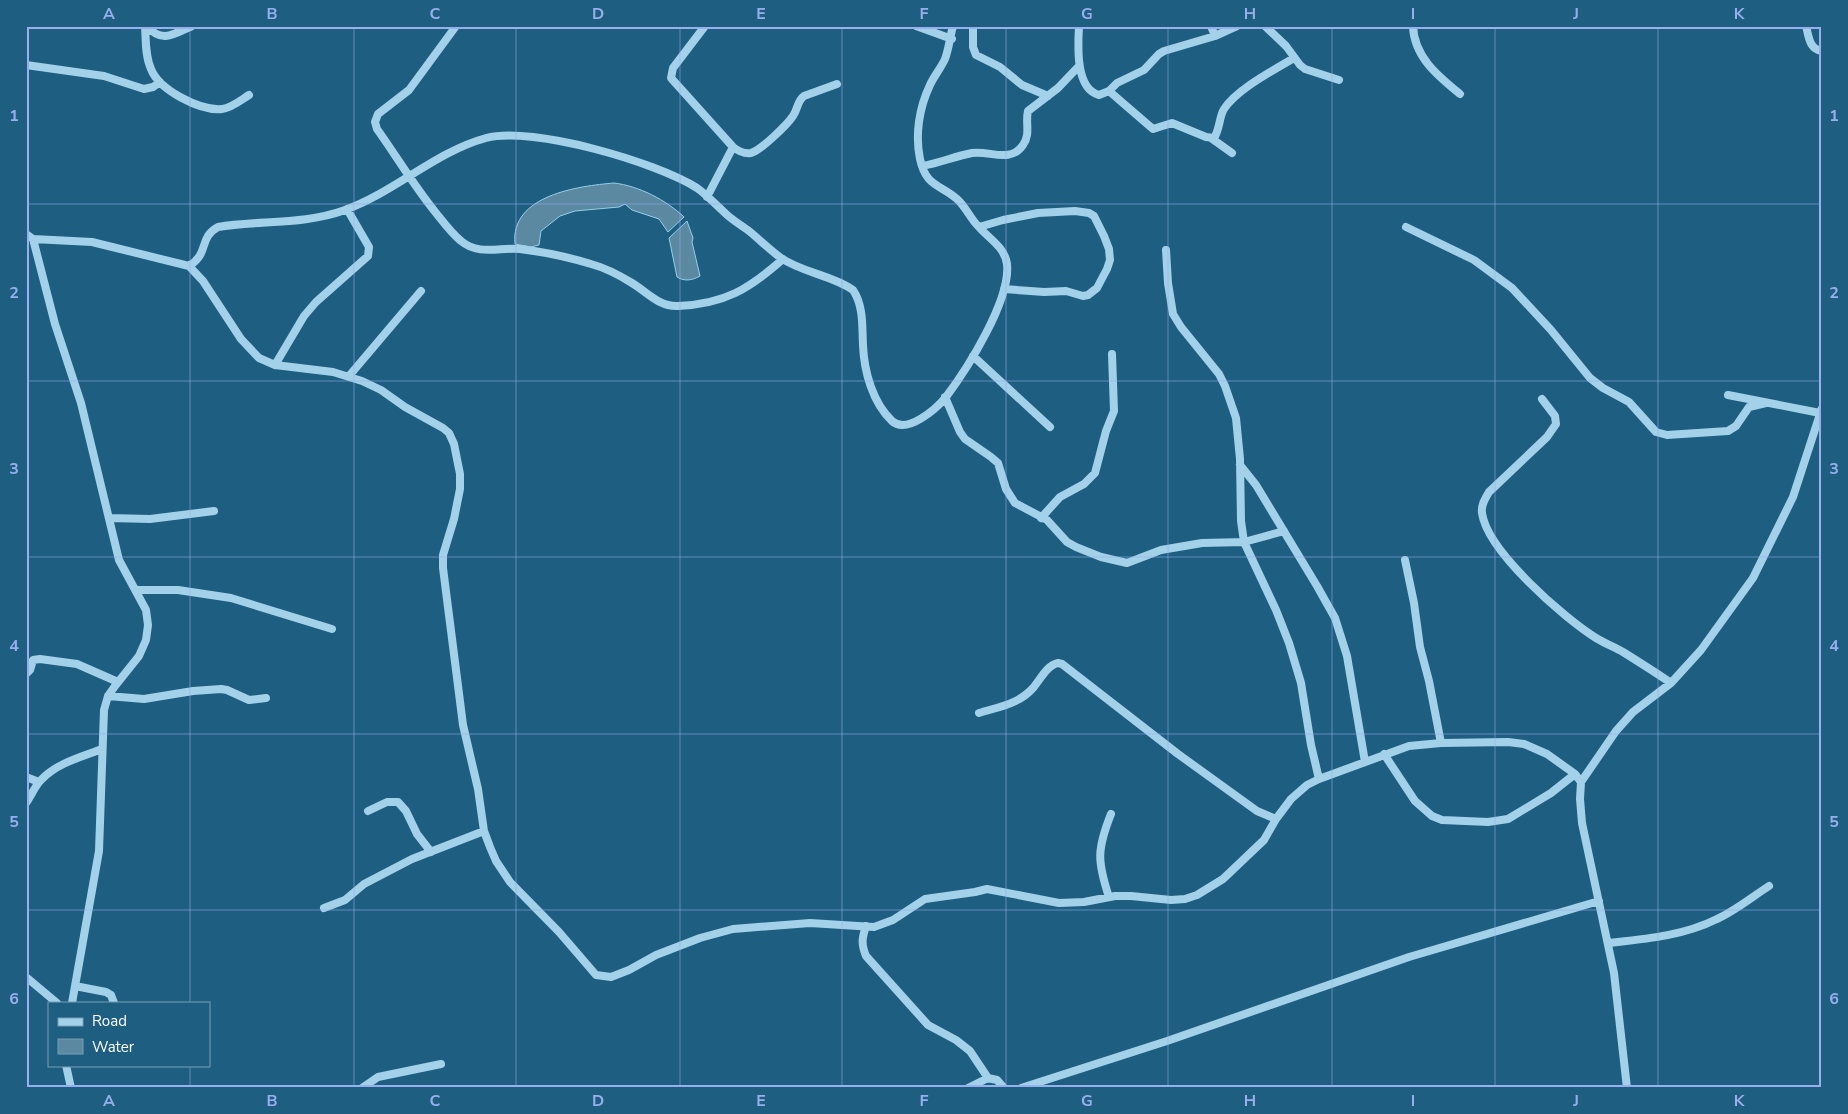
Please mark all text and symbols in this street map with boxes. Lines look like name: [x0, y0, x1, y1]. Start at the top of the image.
text: A: [103, 3, 115, 25]
text: B: [266, 3, 278, 25]
text: C: [430, 3, 441, 25]
text: D: [592, 3, 604, 25]
text: E: [756, 3, 766, 25]
text: F: [920, 3, 929, 25]
text: G: [1081, 3, 1093, 25]
text: H: [1244, 3, 1256, 25]
text: I: [1411, 3, 1415, 25]
text: J: [1572, 3, 1579, 25]
text: K: [1734, 3, 1746, 25]
text: 1: [9, 105, 19, 127]
text: 1: [1829, 105, 1839, 127]
text: 2: [9, 282, 19, 304]
text: 2: [1829, 282, 1839, 304]
text: 3: [9, 458, 19, 480]
text: 3: [1829, 458, 1839, 480]
text: 4: [9, 635, 19, 657]
text: 4: [1829, 635, 1839, 657]
text: 5: [9, 811, 19, 833]
text: 5: [1829, 811, 1839, 833]
text: 6: [9, 988, 19, 1010]
text: 6: [1829, 988, 1839, 1010]
legend: [48, 1002, 210, 1066]
text: Road: [92, 1011, 127, 1031]
text: Water: [92, 1037, 135, 1057]
text: A: [103, 1090, 115, 1112]
text: B: [266, 1090, 278, 1112]
text: C: [430, 1090, 441, 1112]
text: D: [592, 1090, 604, 1112]
text: E: [756, 1090, 766, 1112]
text: F: [920, 1090, 929, 1112]
text: G: [1081, 1090, 1093, 1112]
text: H: [1244, 1090, 1256, 1112]
text: I: [1411, 1090, 1415, 1112]
text: J: [1572, 1090, 1579, 1112]
text: K: [1734, 1090, 1746, 1112]

